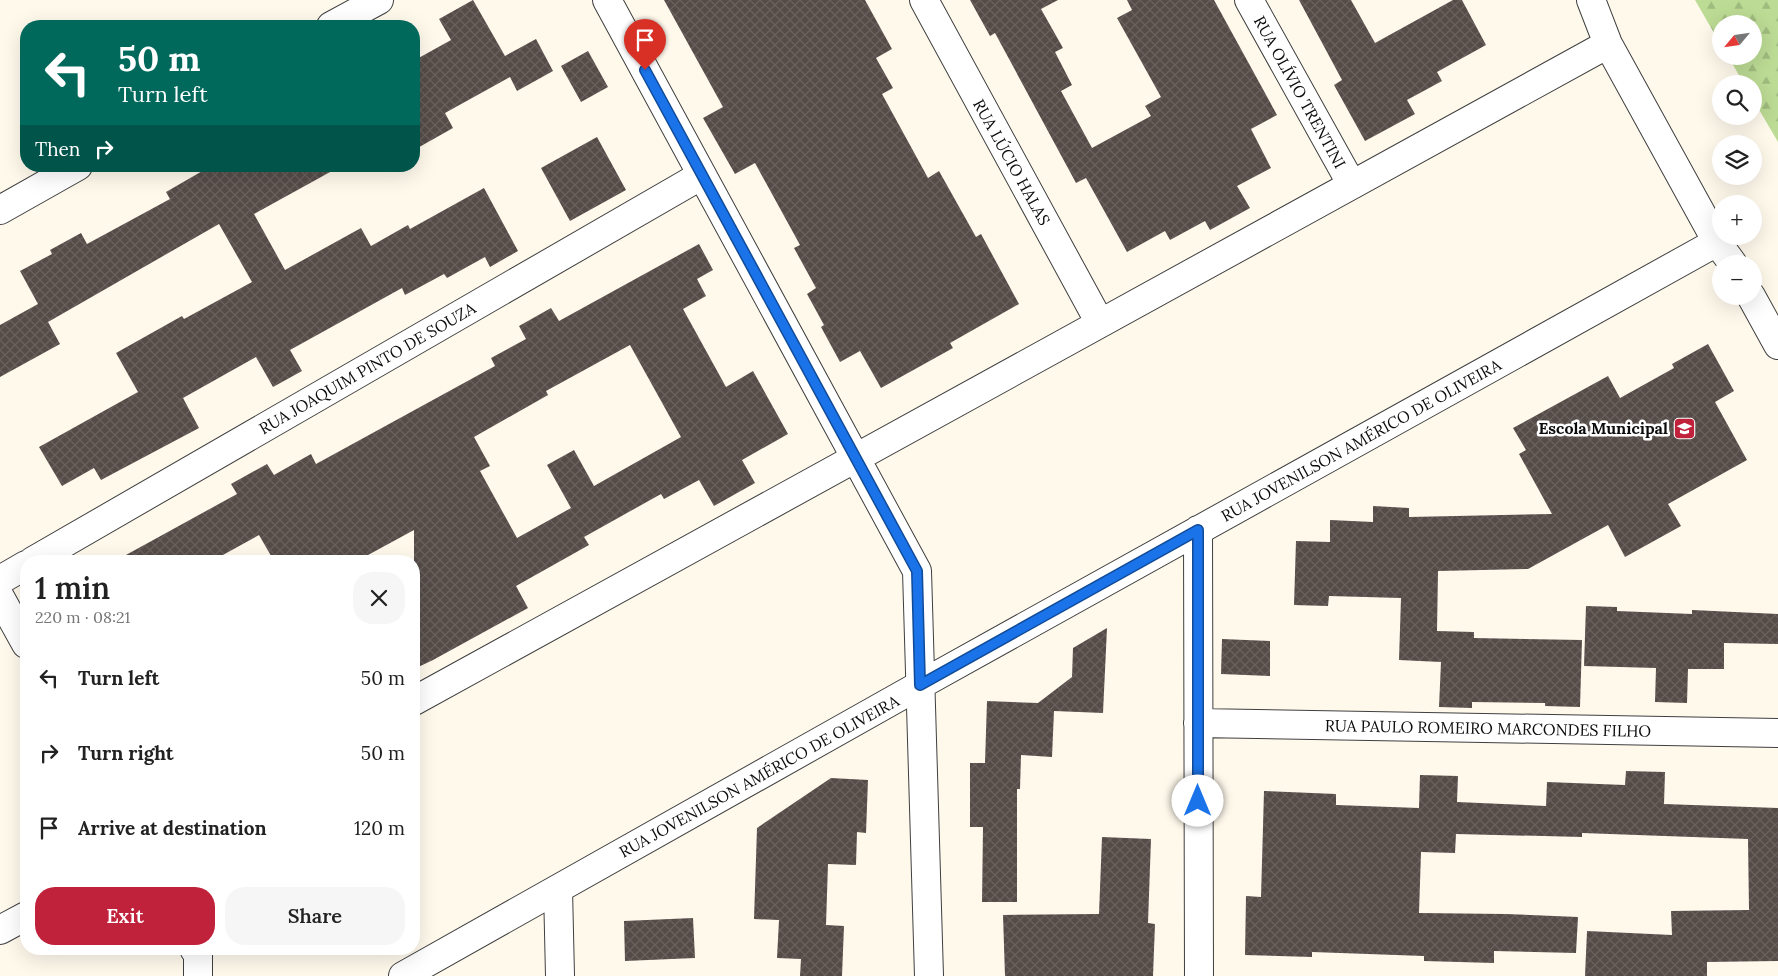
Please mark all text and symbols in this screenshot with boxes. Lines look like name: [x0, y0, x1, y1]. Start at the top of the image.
street label: RUA OLÍVIO TRENTINI: [1250, 12, 1350, 172]
north arrow: [1712, 15, 1762, 65]
map controls: [1712, 15, 1762, 305]
pin: [624, 19, 666, 70]
icon: arrive: [631, 26, 659, 54]
text: 50 m: [118, 36, 201, 81]
icon: left: [35, 40, 100, 105]
button: search: [1712, 75, 1762, 125]
text: Turn left: [118, 80, 208, 108]
street label: RUA LÚCIO HALAS: [969, 95, 1055, 229]
icon: right: [90, 135, 118, 163]
button: layers: [1712, 135, 1762, 185]
text: Then: [35, 137, 80, 161]
button: +: [1712, 195, 1762, 245]
button: −: [1712, 255, 1762, 305]
street label: RUA JOAQUIM PINTO DE SOUZA: [255, 297, 480, 438]
street label: RUA JOVENILSON AMÉRICO DE OLIVEIRA: [1217, 354, 1505, 526]
school or university icon: Escola Municipal: [1672, 416, 1696, 440]
place label: Escola Municipal: [1538, 418, 1668, 438]
text: 1 min: [35, 569, 110, 607]
button: close: [353, 572, 405, 624]
text: 220 m · 08:21: [35, 607, 130, 627]
icon: left: [35, 664, 63, 692]
text: Turn left: [78, 666, 159, 690]
text: 50 m: [361, 666, 405, 690]
street label: RUA JOVENILSON AMÉRICO DE OLIVEIRA: [615, 690, 903, 862]
street label: RUA PAULO ROMEIRO MARCONDES FILHO: [1325, 715, 1651, 741]
icon: right: [35, 739, 63, 767]
text: Turn right: [78, 741, 174, 765]
text: 50 m: [361, 741, 405, 765]
position arrow: [1171, 774, 1223, 826]
icon: arrive: [35, 814, 63, 842]
text: Arrive at destination: [78, 816, 267, 840]
text: 120 m: [354, 816, 405, 840]
button: Exit: [35, 887, 215, 945]
button: Share: [225, 887, 405, 945]

